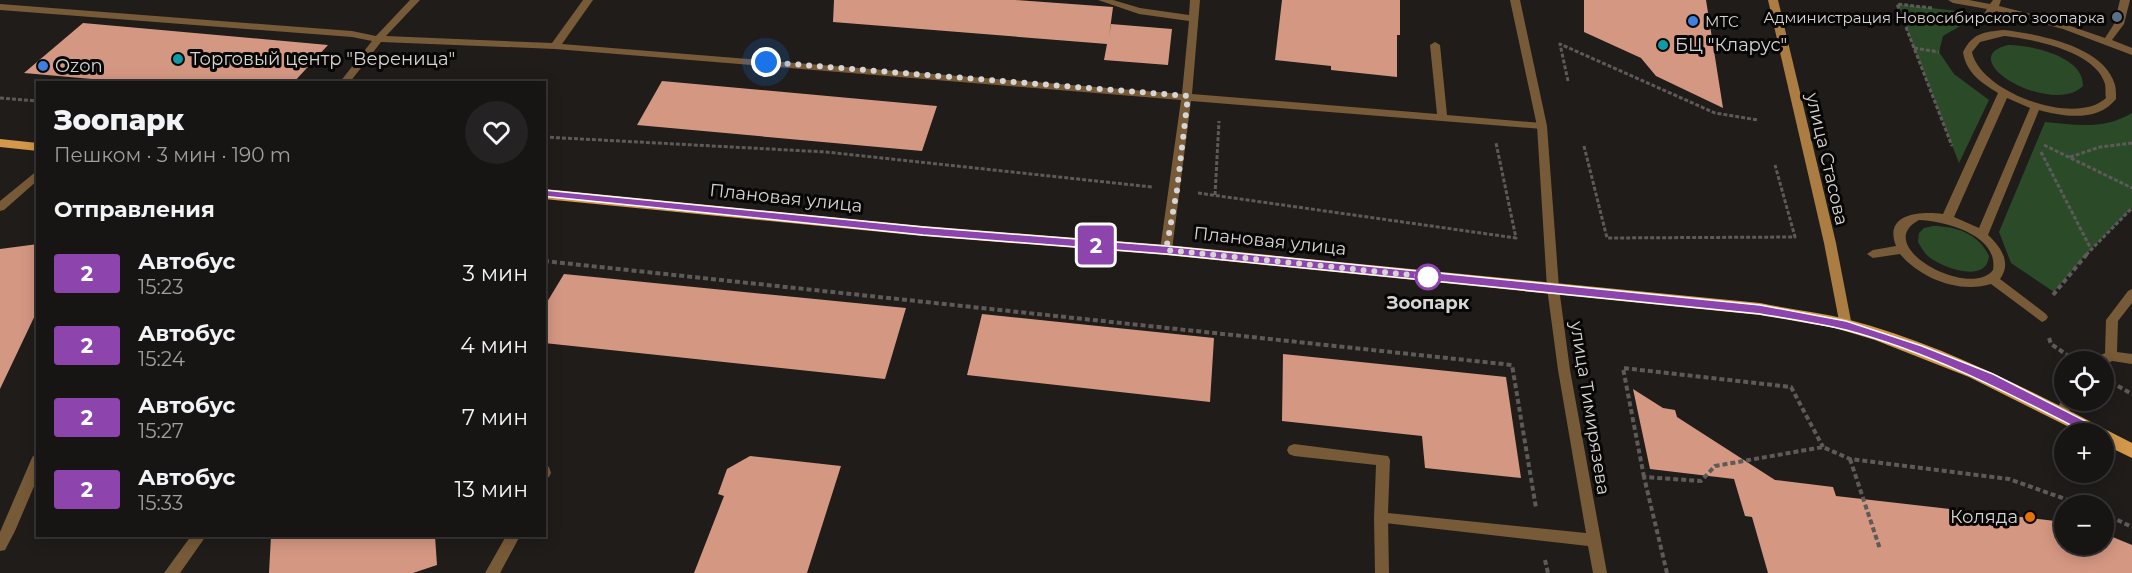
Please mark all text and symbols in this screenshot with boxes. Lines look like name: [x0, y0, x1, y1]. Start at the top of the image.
place label: Администрация Новосибирского зоопарка: [1763, 8, 2105, 27]
marker: Администрация Новосибирского зоопарка: [2110, 10, 2124, 24]
place label: МТС: [1705, 12, 1739, 31]
marker: МТС: [1686, 14, 1700, 28]
place label: БЦ "Кларус": [1675, 34, 1787, 56]
marker: БЦ "Кларус": [1656, 38, 1670, 52]
your location: [751, 47, 781, 77]
place label: Торговый центр "Вереница": [190, 48, 455, 70]
marker: Торговый центр "Вереница": [171, 52, 185, 66]
place label: Ozon: [55, 55, 103, 77]
marker: Ozon: [36, 59, 50, 73]
street label: улица Стасова: [1801, 90, 1853, 227]
button: heart: [465, 101, 528, 164]
text: Зоопарк: [54, 103, 184, 137]
text: Пешком · 3 мин · 190 m: [54, 143, 291, 167]
street label: Плановая улица: [708, 179, 864, 217]
text: Отправления: [54, 196, 215, 223]
street label: Плановая улица: [1192, 222, 1348, 260]
line badge: 2: [1076, 226, 1116, 264]
text: 2: [1090, 233, 1102, 258]
text: Автобус: [138, 248, 236, 275]
text: 3 мин: [462, 260, 528, 287]
text: 2: [81, 261, 93, 286]
marker: Зоопарк: [1415, 264, 1441, 290]
text: 15:23: [138, 275, 183, 299]
place label: Зоопарк: [1386, 292, 1470, 314]
street label: улица Тимирязева: [1565, 319, 1615, 496]
text: Автобус: [138, 320, 236, 347]
text: 4 мин: [460, 332, 528, 359]
text: 2: [81, 333, 93, 358]
text: 15:24: [138, 347, 185, 371]
map controls: [2054, 351, 2114, 555]
button: locate: [2054, 351, 2114, 411]
text: Автобус: [138, 392, 236, 419]
text: 7 мин: [462, 404, 528, 431]
text: 2: [81, 405, 93, 430]
text: 15:27: [138, 419, 184, 443]
button: +: [2054, 423, 2114, 483]
text: Автобус: [138, 464, 236, 491]
text: 13 мин: [455, 476, 528, 503]
text: 2: [81, 477, 93, 502]
text: 15:33: [138, 491, 183, 515]
button: −: [2054, 495, 2114, 555]
place label: Коляда: [1950, 506, 2018, 528]
marker: Коляда: [2023, 510, 2037, 524]

